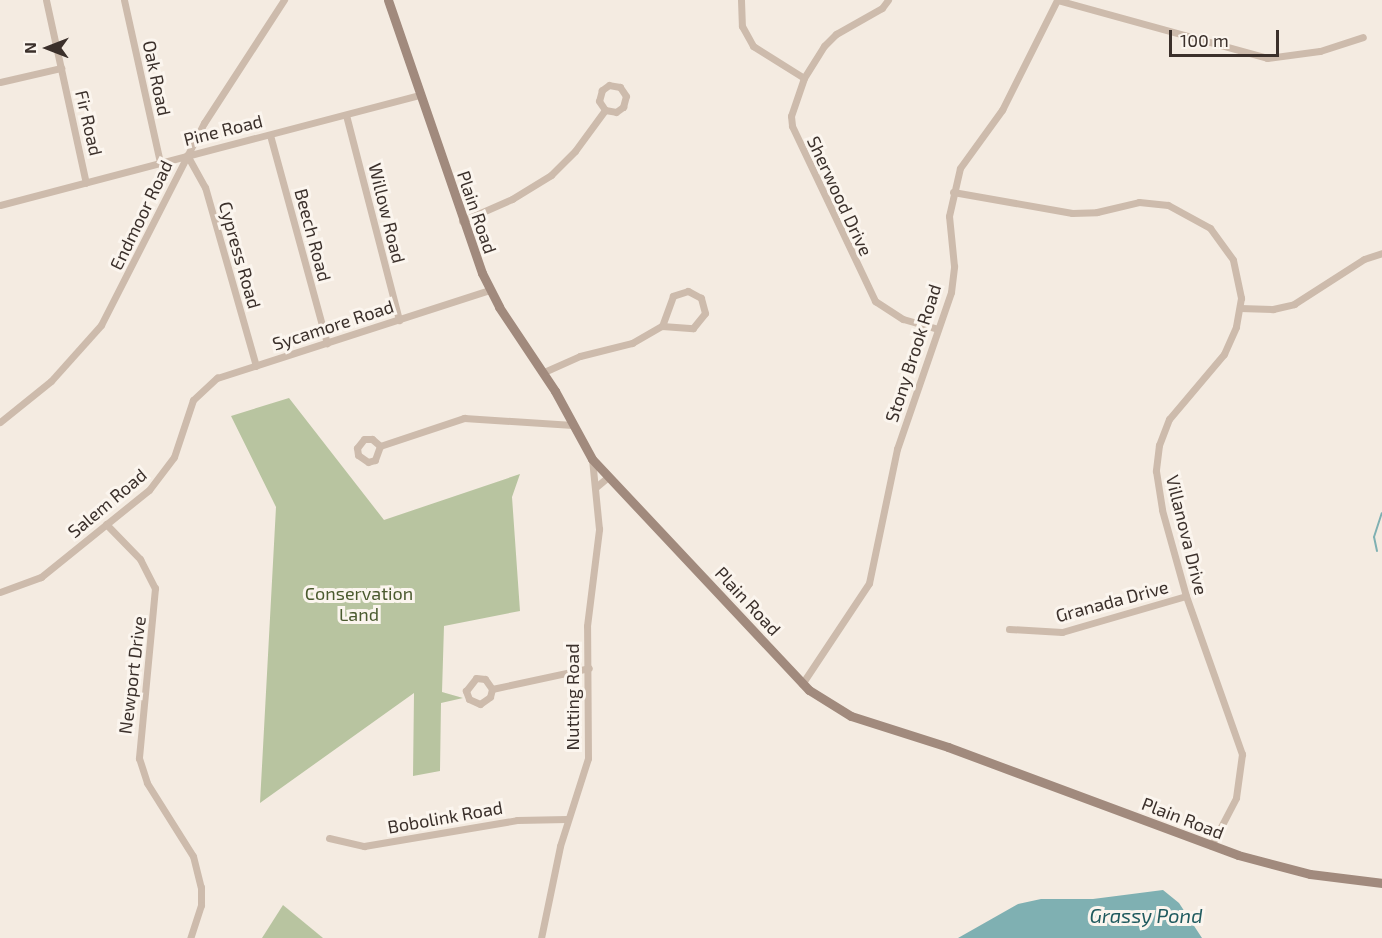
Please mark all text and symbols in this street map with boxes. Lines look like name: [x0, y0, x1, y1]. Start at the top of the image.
north arrow: [18, 18, 78, 78]
scale bar: [1172, 18, 1282, 56]
text: 100 m: [1180, 29, 1229, 51]
street label: Oak Road: [138, 38, 176, 118]
text: N: [20, 42, 39, 54]
street label: Fir Road: [71, 88, 107, 158]
street label: Pine Road: [181, 110, 265, 150]
street label: Sherwood Drive: [803, 133, 877, 259]
street label: Endmoor Road: [105, 156, 177, 274]
street label: Willow Road: [364, 161, 410, 265]
street label: Plain Road: [453, 168, 501, 256]
street label: Beech Road: [290, 186, 336, 284]
street label: Cypress Road: [214, 199, 266, 311]
street label: Stony Brook Road: [880, 281, 946, 425]
street label: Sycamore Road: [270, 295, 396, 355]
street label: Salem Road: [63, 464, 151, 542]
street label: Villanova Drive: [1162, 473, 1212, 597]
street label: Plain Road: [711, 562, 785, 640]
street label: Granada Drive: [1053, 576, 1171, 626]
park label: Conservation Land: [305, 583, 413, 626]
street label: Newport Drive: [114, 615, 150, 735]
street label: Nutting Road: [561, 643, 583, 751]
street label: Plain Road: [1139, 792, 1227, 844]
street label: Bobolink Road: [386, 796, 504, 838]
water label: Grassy Pond: [1089, 903, 1203, 927]

